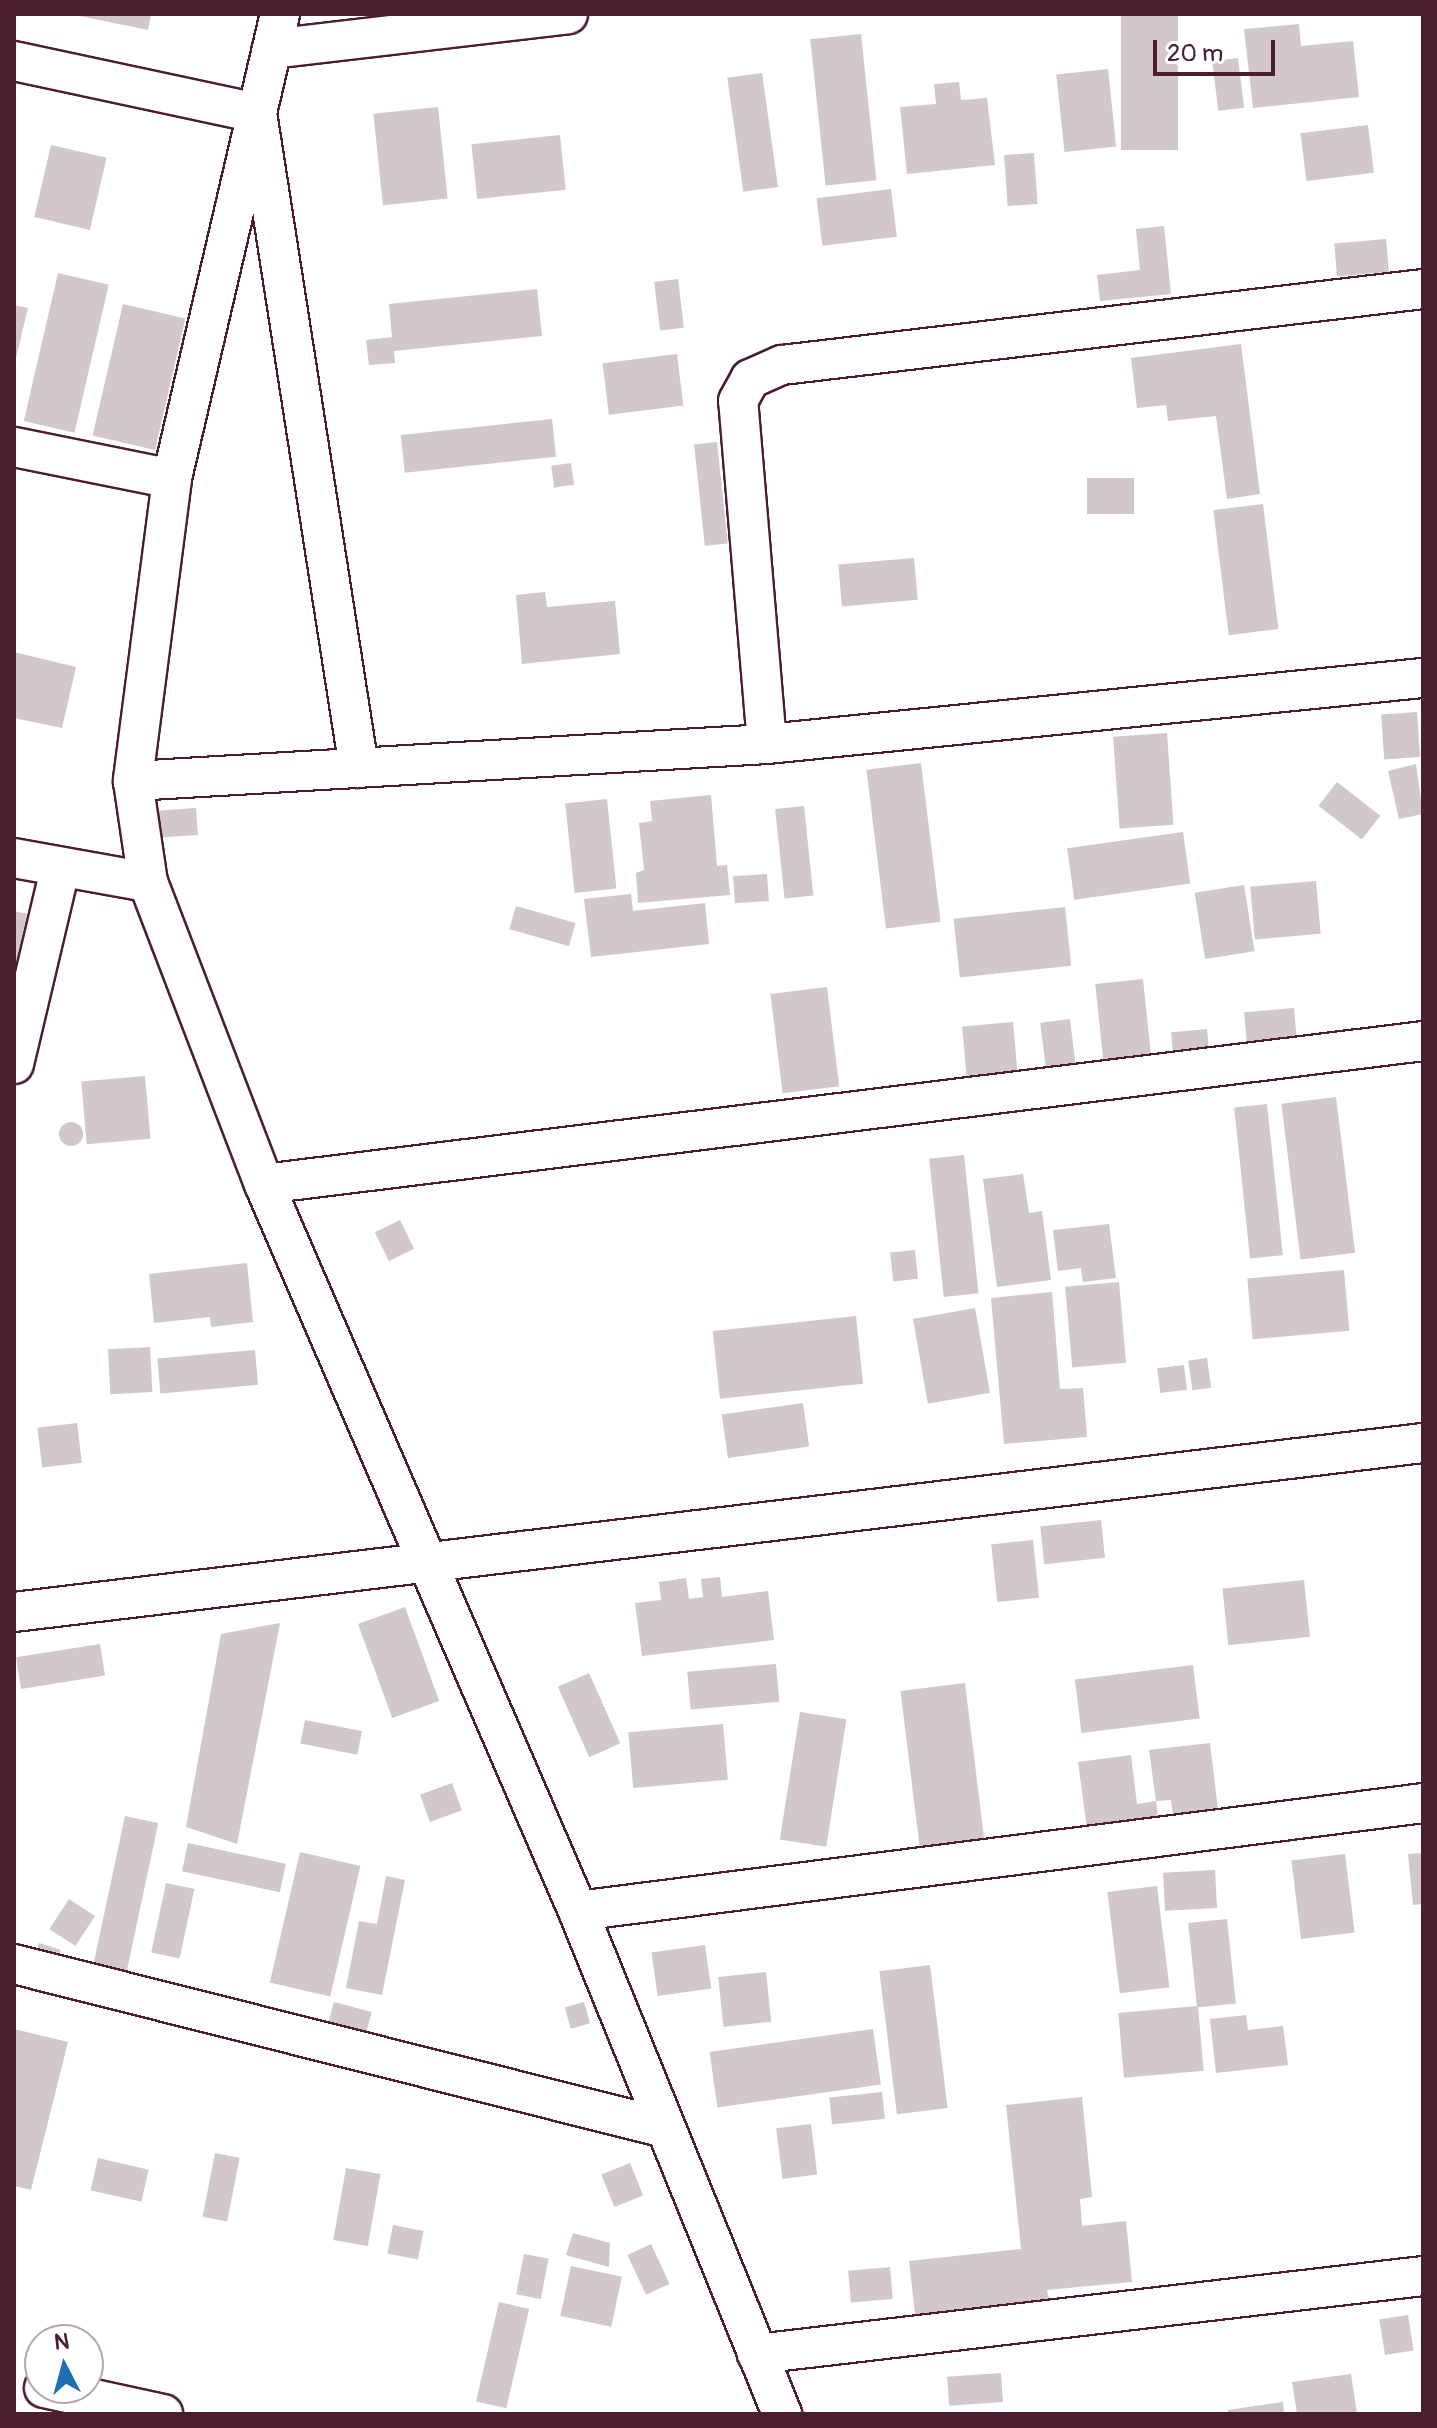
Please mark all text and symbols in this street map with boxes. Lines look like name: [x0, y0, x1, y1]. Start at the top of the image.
scale bar: [1157, 24, 1279, 74]
text: 20 m: [1167, 39, 1223, 68]
north arrow: [24, 2324, 104, 2404]
text: N: [53, 2327, 71, 2357]

